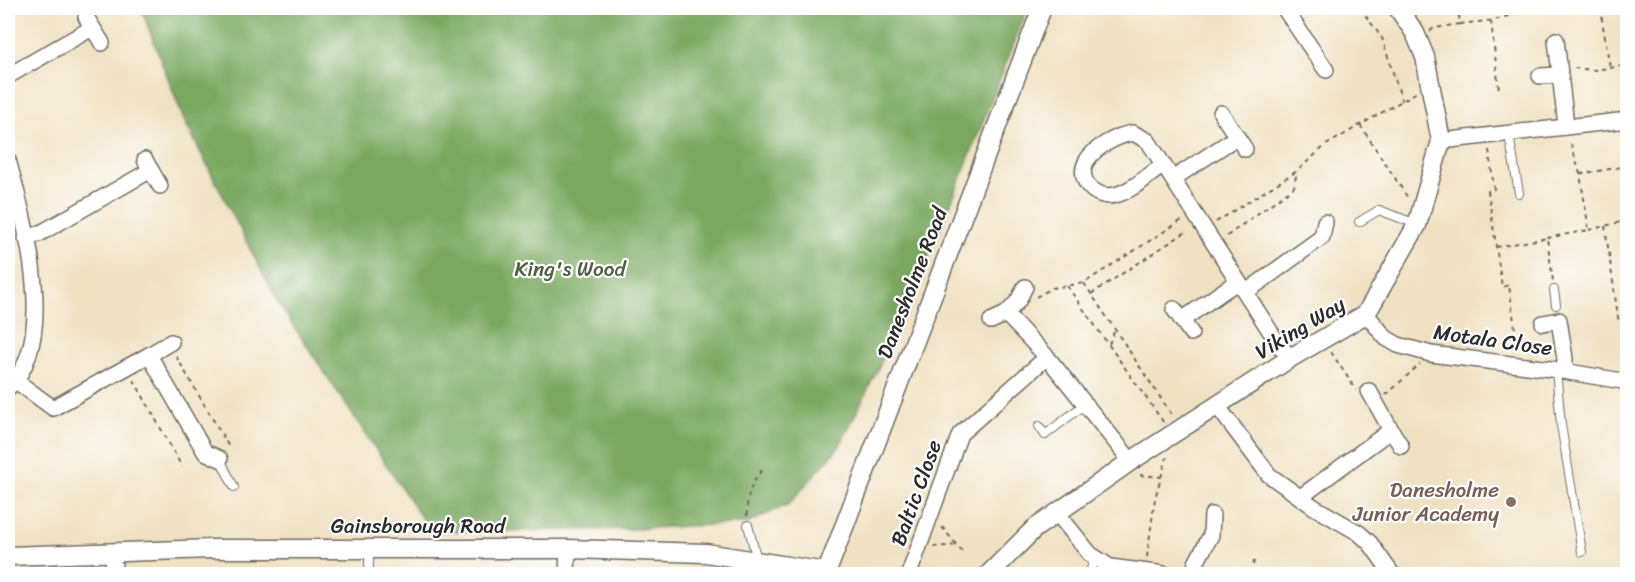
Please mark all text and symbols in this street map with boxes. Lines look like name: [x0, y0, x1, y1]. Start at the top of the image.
street label: Danesholme Road: [866, 200, 959, 364]
park label: King's Wood: [514, 250, 627, 288]
street label: Viking Way: [1247, 286, 1353, 370]
street label: Motala Close: [1431, 313, 1555, 367]
street label: Baltic Close: [879, 434, 953, 551]
place label: Danesholme Junior Academy: [1352, 471, 1499, 533]
marker: Danesholme Junior Academy: [1504, 495, 1518, 509]
street label: Gainsborough Road: [331, 507, 507, 545]

